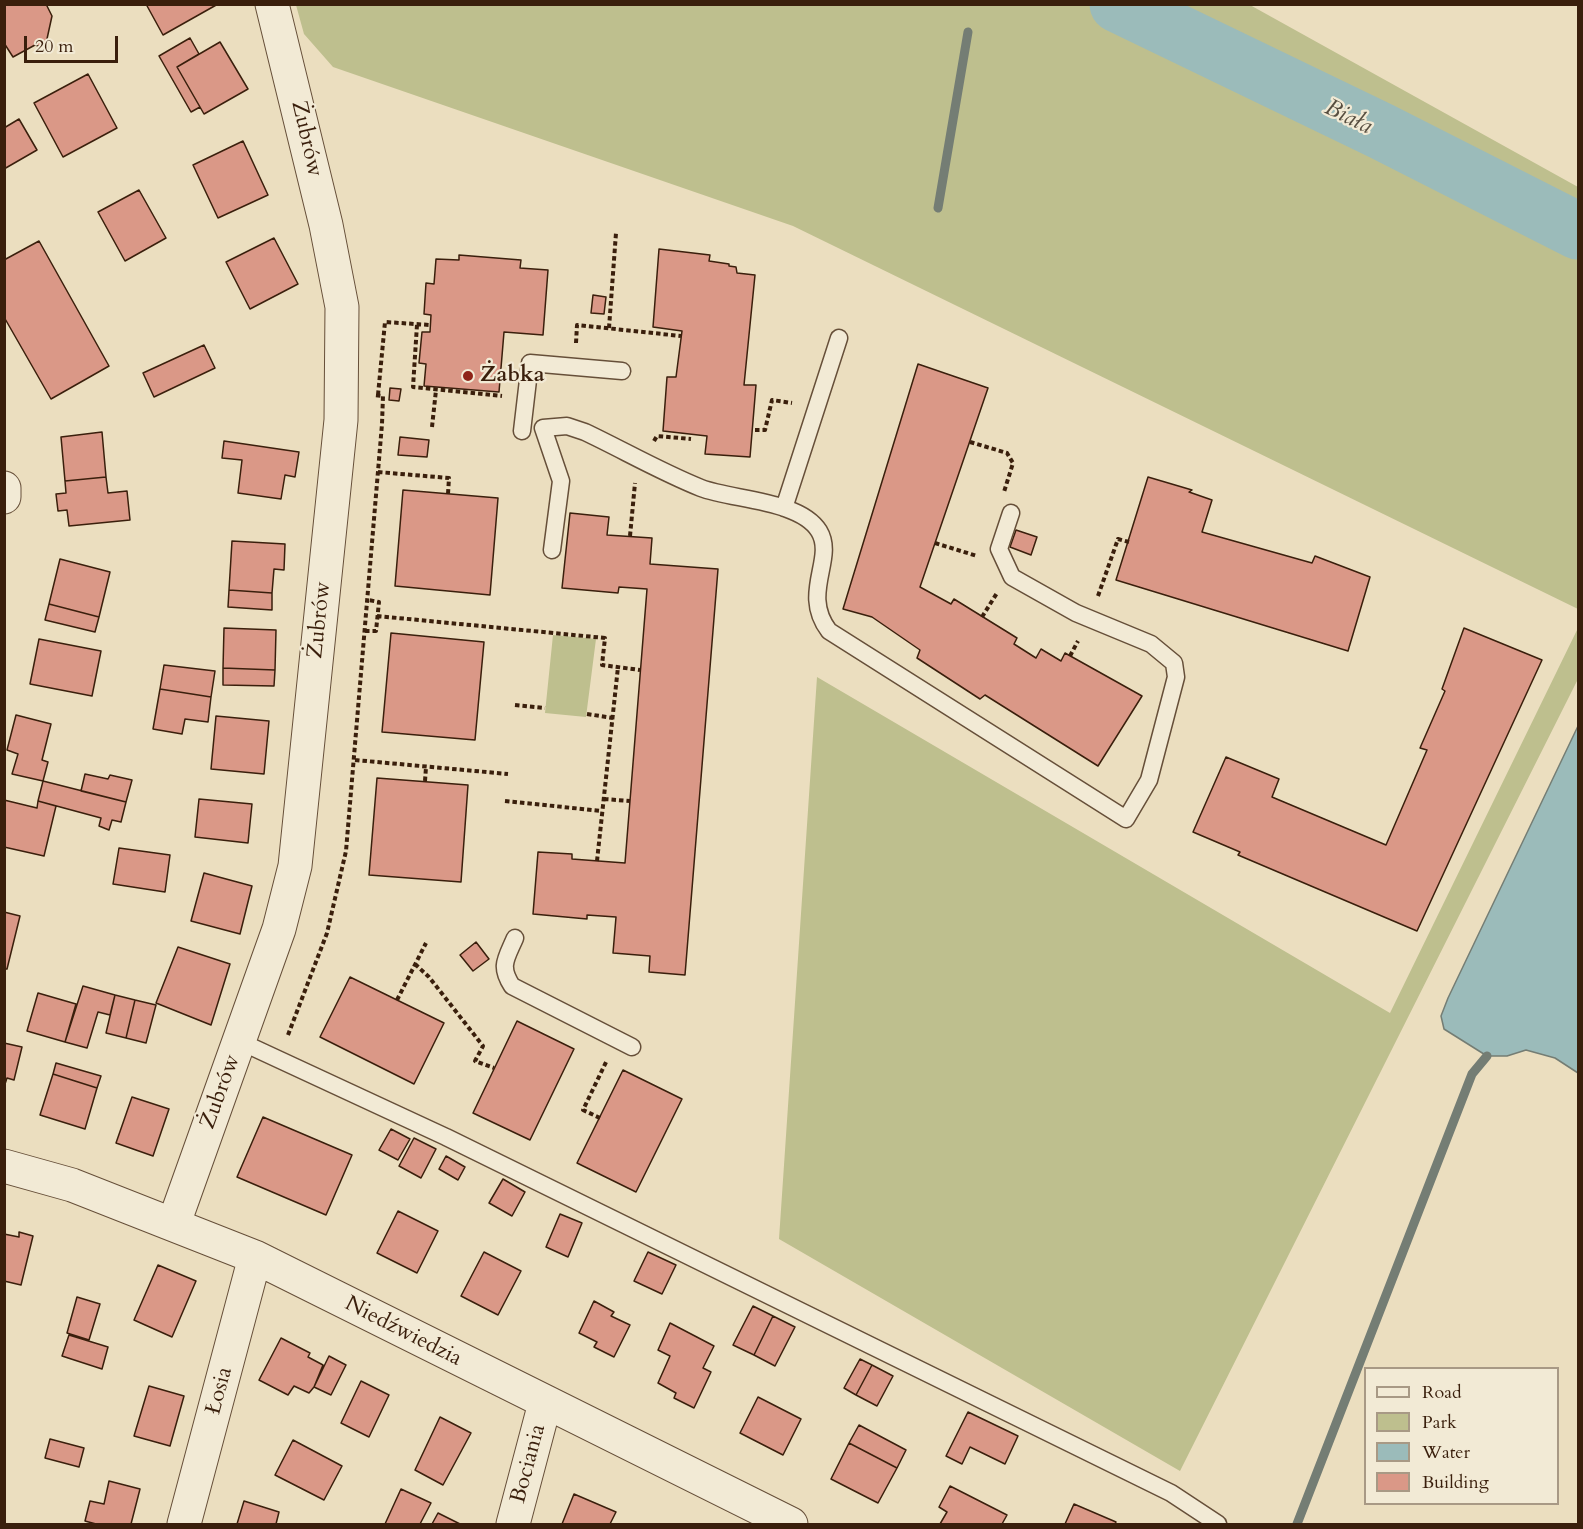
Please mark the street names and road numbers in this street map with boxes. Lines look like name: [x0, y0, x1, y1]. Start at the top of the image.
street label: Żubrów: [284, 98, 328, 180]
street label: Żubrów: [303, 580, 337, 660]
street label: Żubrów: [195, 1051, 247, 1133]
street label: Niedźwiedzia: [340, 1291, 466, 1373]
street label: Łosia: [201, 1364, 239, 1418]
street label: Bociania: [506, 1422, 552, 1506]

